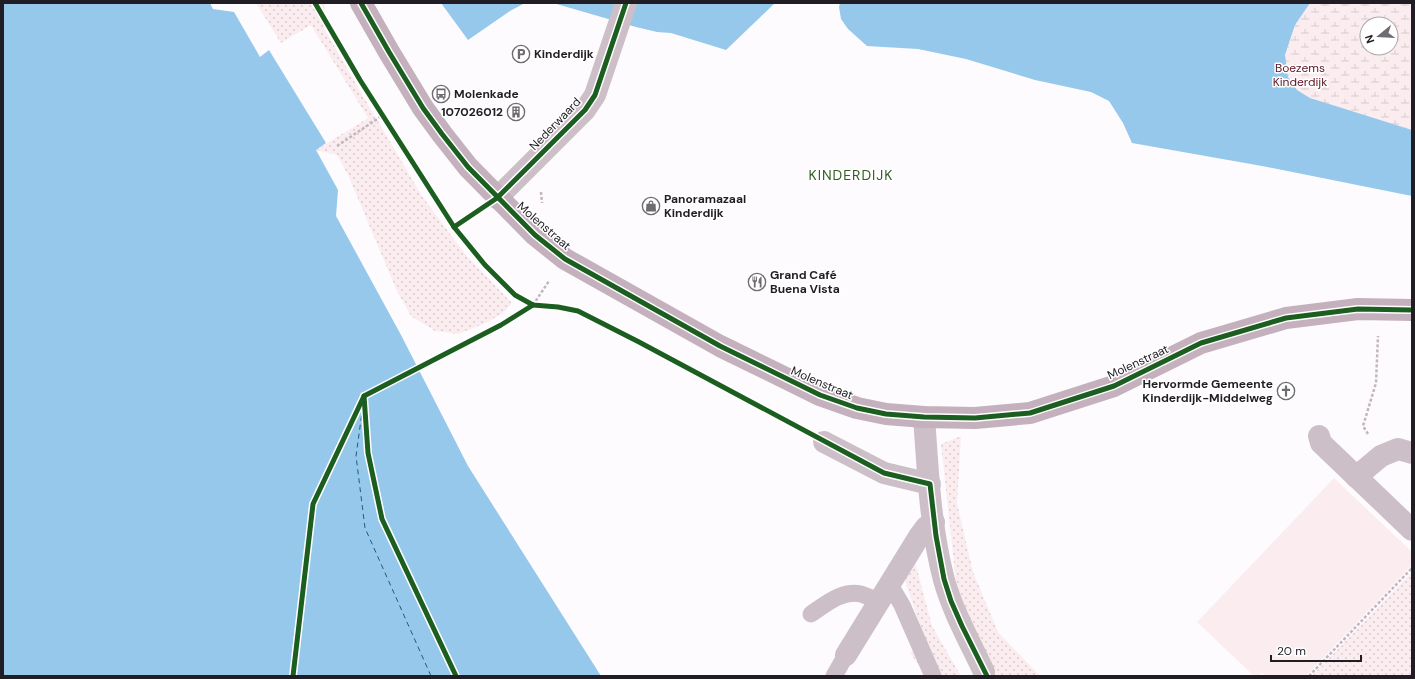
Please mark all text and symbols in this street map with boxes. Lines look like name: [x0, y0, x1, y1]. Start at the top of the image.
north arrow: [1359, 16, 1399, 56]
text: N: [1362, 33, 1377, 45]
parking icon: Kinderdijk: [511, 44, 531, 64]
place label: Kinderdijk: [534, 46, 594, 62]
park label: Boezems Kinderdijk: [1273, 60, 1327, 90]
bus stop icon: Molenkade: [431, 84, 451, 104]
place label: Molenkade: [454, 86, 519, 102]
street label: Nederwaard: [526, 94, 584, 154]
building icon: 107026012: [506, 102, 526, 122]
place label: 107026012: [441, 104, 503, 120]
district label: KINDERDIJK: [808, 166, 894, 184]
place label: Panoramazaal Kinderdijk: [664, 191, 746, 221]
shop icon: Panoramazaal Kinderdijk: [641, 196, 661, 216]
street label: Molenstraat: [514, 198, 574, 254]
place label: Grand Café Buena Vista: [770, 267, 840, 297]
restaurant icon: Grand Café Buena Vista: [747, 272, 767, 292]
street label: Molenstraat: [1105, 341, 1172, 383]
street label: Molenstraat: [788, 363, 856, 403]
place label: Hervormde Gemeente Kinderdijk-Middelweg: [1142, 376, 1273, 406]
church icon: Hervormde Gemeente Kinderdijk-Middelweg: [1276, 381, 1296, 401]
scale bar: [1271, 637, 1361, 663]
text: 20 m: [1277, 643, 1306, 659]

